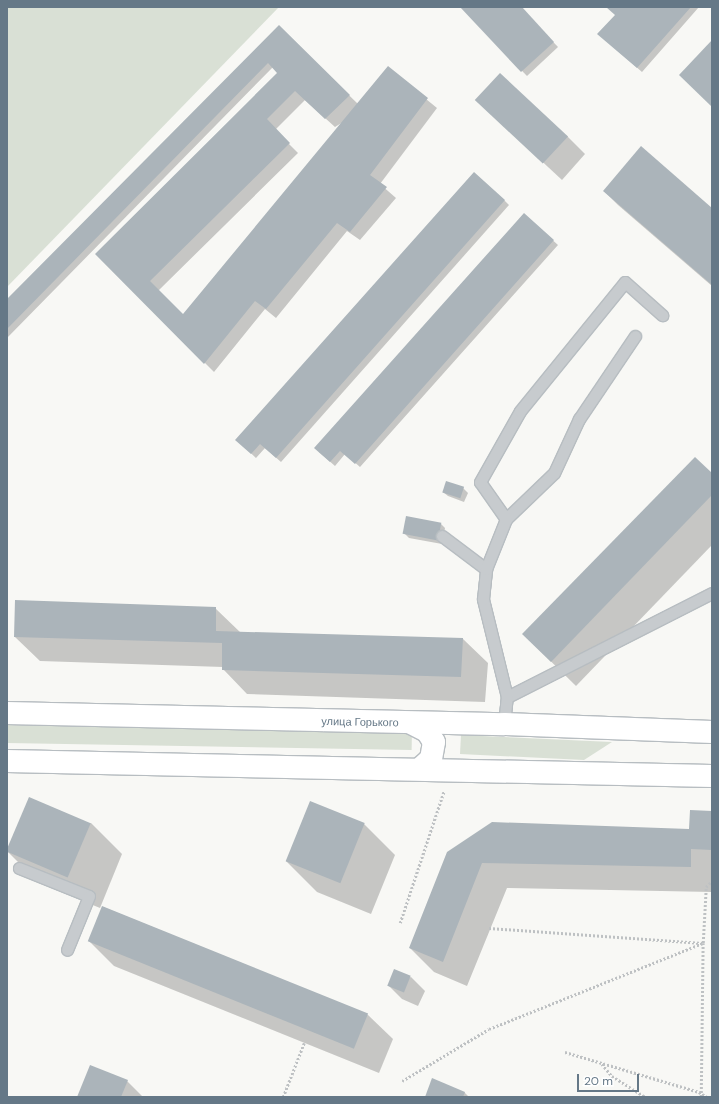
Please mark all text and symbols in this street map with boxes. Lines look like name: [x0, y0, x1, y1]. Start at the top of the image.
street label: улица Горького: [321, 715, 399, 729]
scale bar: [579, 1066, 641, 1092]
text: 20 m: [584, 1073, 613, 1089]

